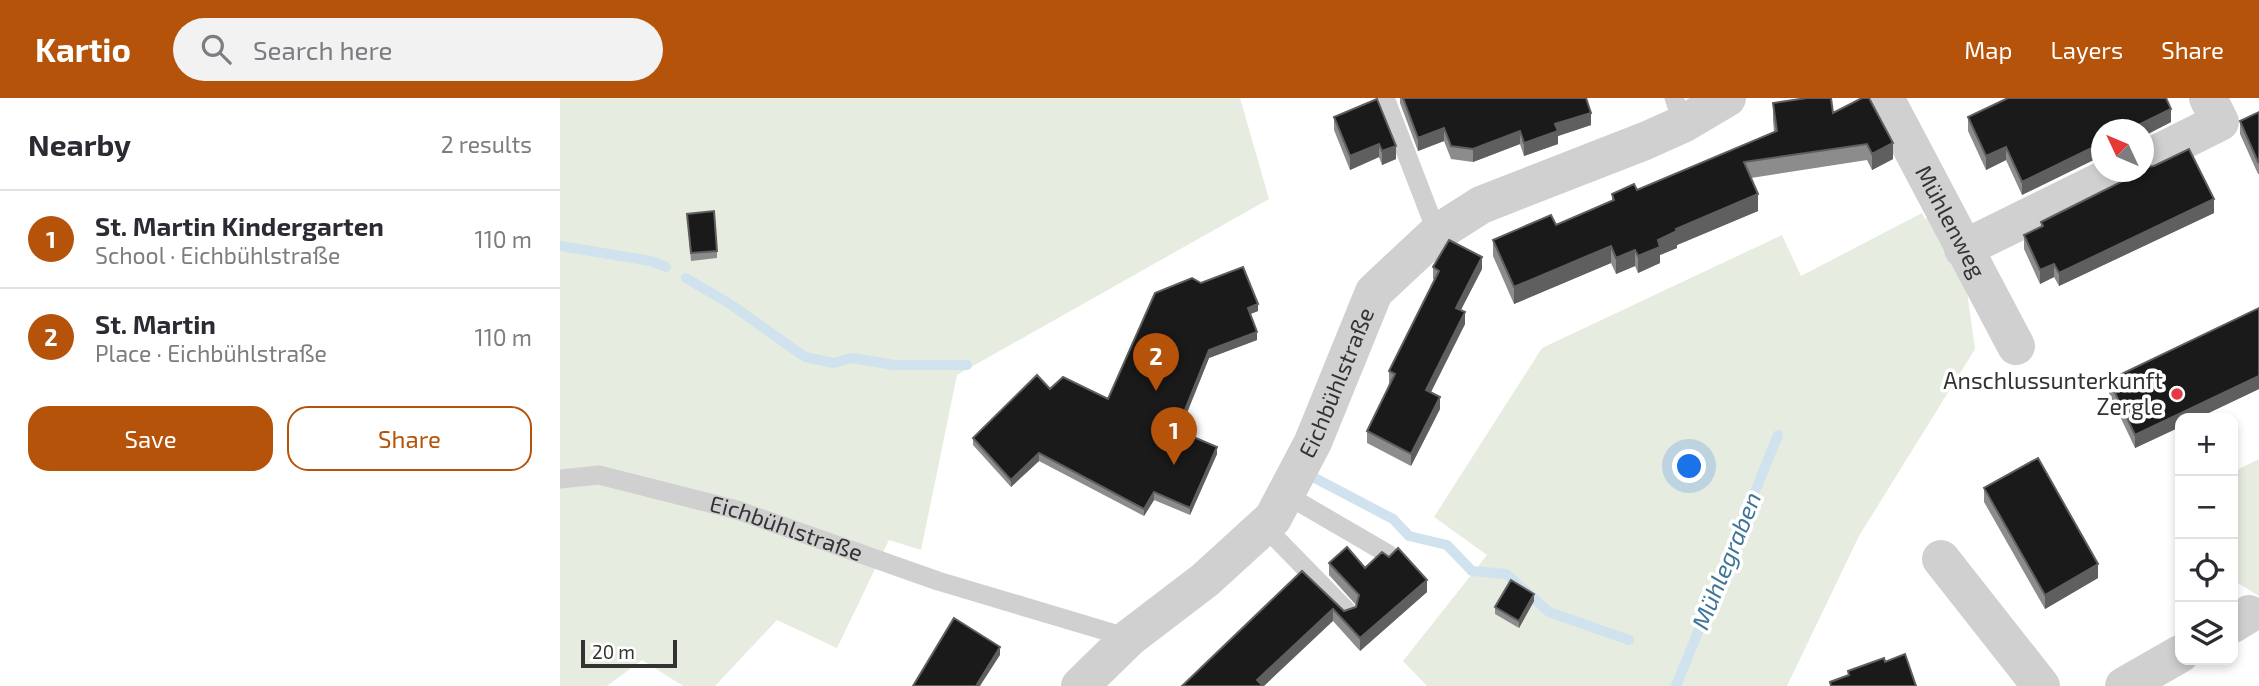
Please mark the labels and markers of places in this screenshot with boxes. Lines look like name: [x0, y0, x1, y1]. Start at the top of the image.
pin: 2: [1133, 333, 1179, 391]
place label: Anschlussunterkunft Zergle: [1943, 366, 2163, 420]
marker: Anschlussunterkunft Zergle: [2169, 386, 2185, 402]
pin: 1: [1151, 407, 1197, 465]

